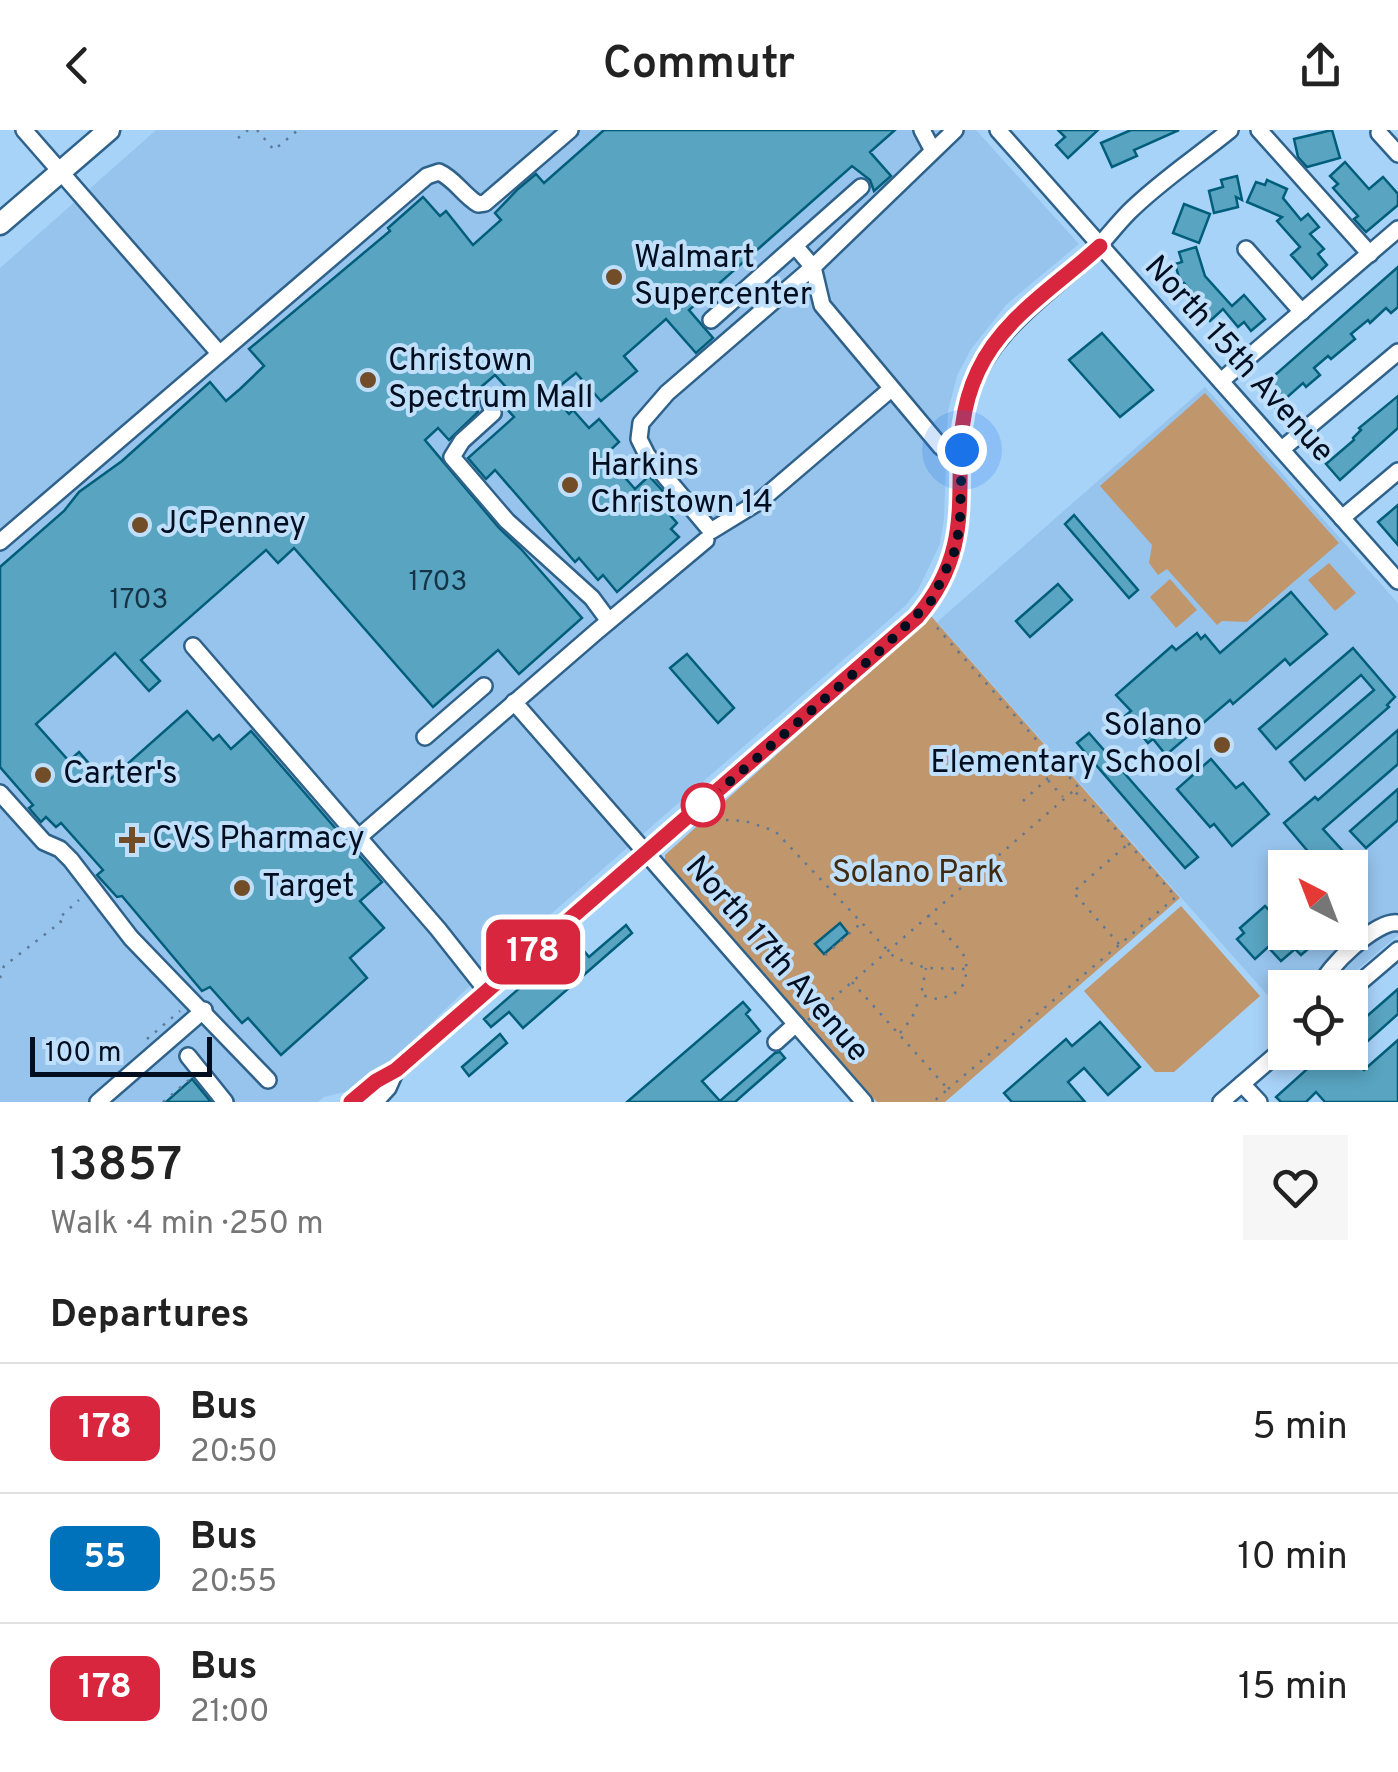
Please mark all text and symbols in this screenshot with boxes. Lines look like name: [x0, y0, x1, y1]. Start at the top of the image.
text: Commutr: [603, 37, 795, 94]
icon: back: [50, 38, 105, 93]
icon: share: [1293, 38, 1348, 93]
place label: Walmart Supercenter: [634, 239, 812, 316]
street label: North 15th Avenue: [1135, 248, 1341, 472]
marker: Walmart Supercenter: [603, 266, 625, 288]
place label: Christown Spectrum Mall: [388, 342, 593, 419]
marker: Christown Spectrum Mall: [357, 369, 379, 391]
your location: [937, 425, 987, 475]
place label: Harkins Christown 14: [590, 447, 773, 524]
marker: Harkins Christown 14: [559, 474, 581, 496]
place label: JCPenney: [160, 505, 306, 545]
marker: JCPenney: [129, 514, 151, 536]
house number: 1703: [409, 565, 467, 601]
house number: 1703: [110, 583, 168, 619]
place label: Solano Elementary School: [930, 707, 1202, 784]
marker: Solano Elementary School: [1211, 734, 1233, 756]
place label: Carter's: [63, 755, 178, 795]
marker: Carter's: [32, 764, 54, 786]
unlabelled marker: [682, 784, 724, 826]
place label: CVS Pharmacy: [152, 820, 365, 860]
marker: CVS Pharmacy: [121, 829, 143, 851]
street label: North 17th Avenue: [675, 849, 877, 1071]
north arrow: [1268, 850, 1368, 950]
map controls: [1268, 850, 1368, 1070]
park label: Solano Park: [832, 854, 1004, 894]
place label: Target: [262, 868, 354, 908]
marker: Target: [231, 877, 253, 899]
line badge: 178: [476, 920, 590, 984]
text: 178: [506, 930, 560, 974]
button: locate: [1268, 970, 1368, 1070]
scale bar: [30, 1032, 212, 1076]
text: 100 m: [45, 1036, 121, 1072]
button: heart: [1243, 1135, 1348, 1240]
text: 13857: [50, 1137, 182, 1197]
text: Walk · 4 min · 250 m: [50, 1205, 324, 1245]
text: Departures: [50, 1292, 250, 1341]
text: Bus: [190, 1384, 257, 1433]
text: 5 min: [1252, 1404, 1348, 1453]
text: 178: [78, 1406, 132, 1450]
text: 20:50: [190, 1433, 278, 1473]
text: Bus: [190, 1514, 257, 1563]
text: 10 min: [1237, 1534, 1348, 1583]
text: 55: [84, 1536, 126, 1580]
text: 20:55: [190, 1563, 277, 1603]
text: Bus: [190, 1644, 257, 1693]
text: 15 min: [1238, 1664, 1348, 1713]
text: 178: [78, 1666, 132, 1710]
text: 21:00: [190, 1693, 270, 1733]

